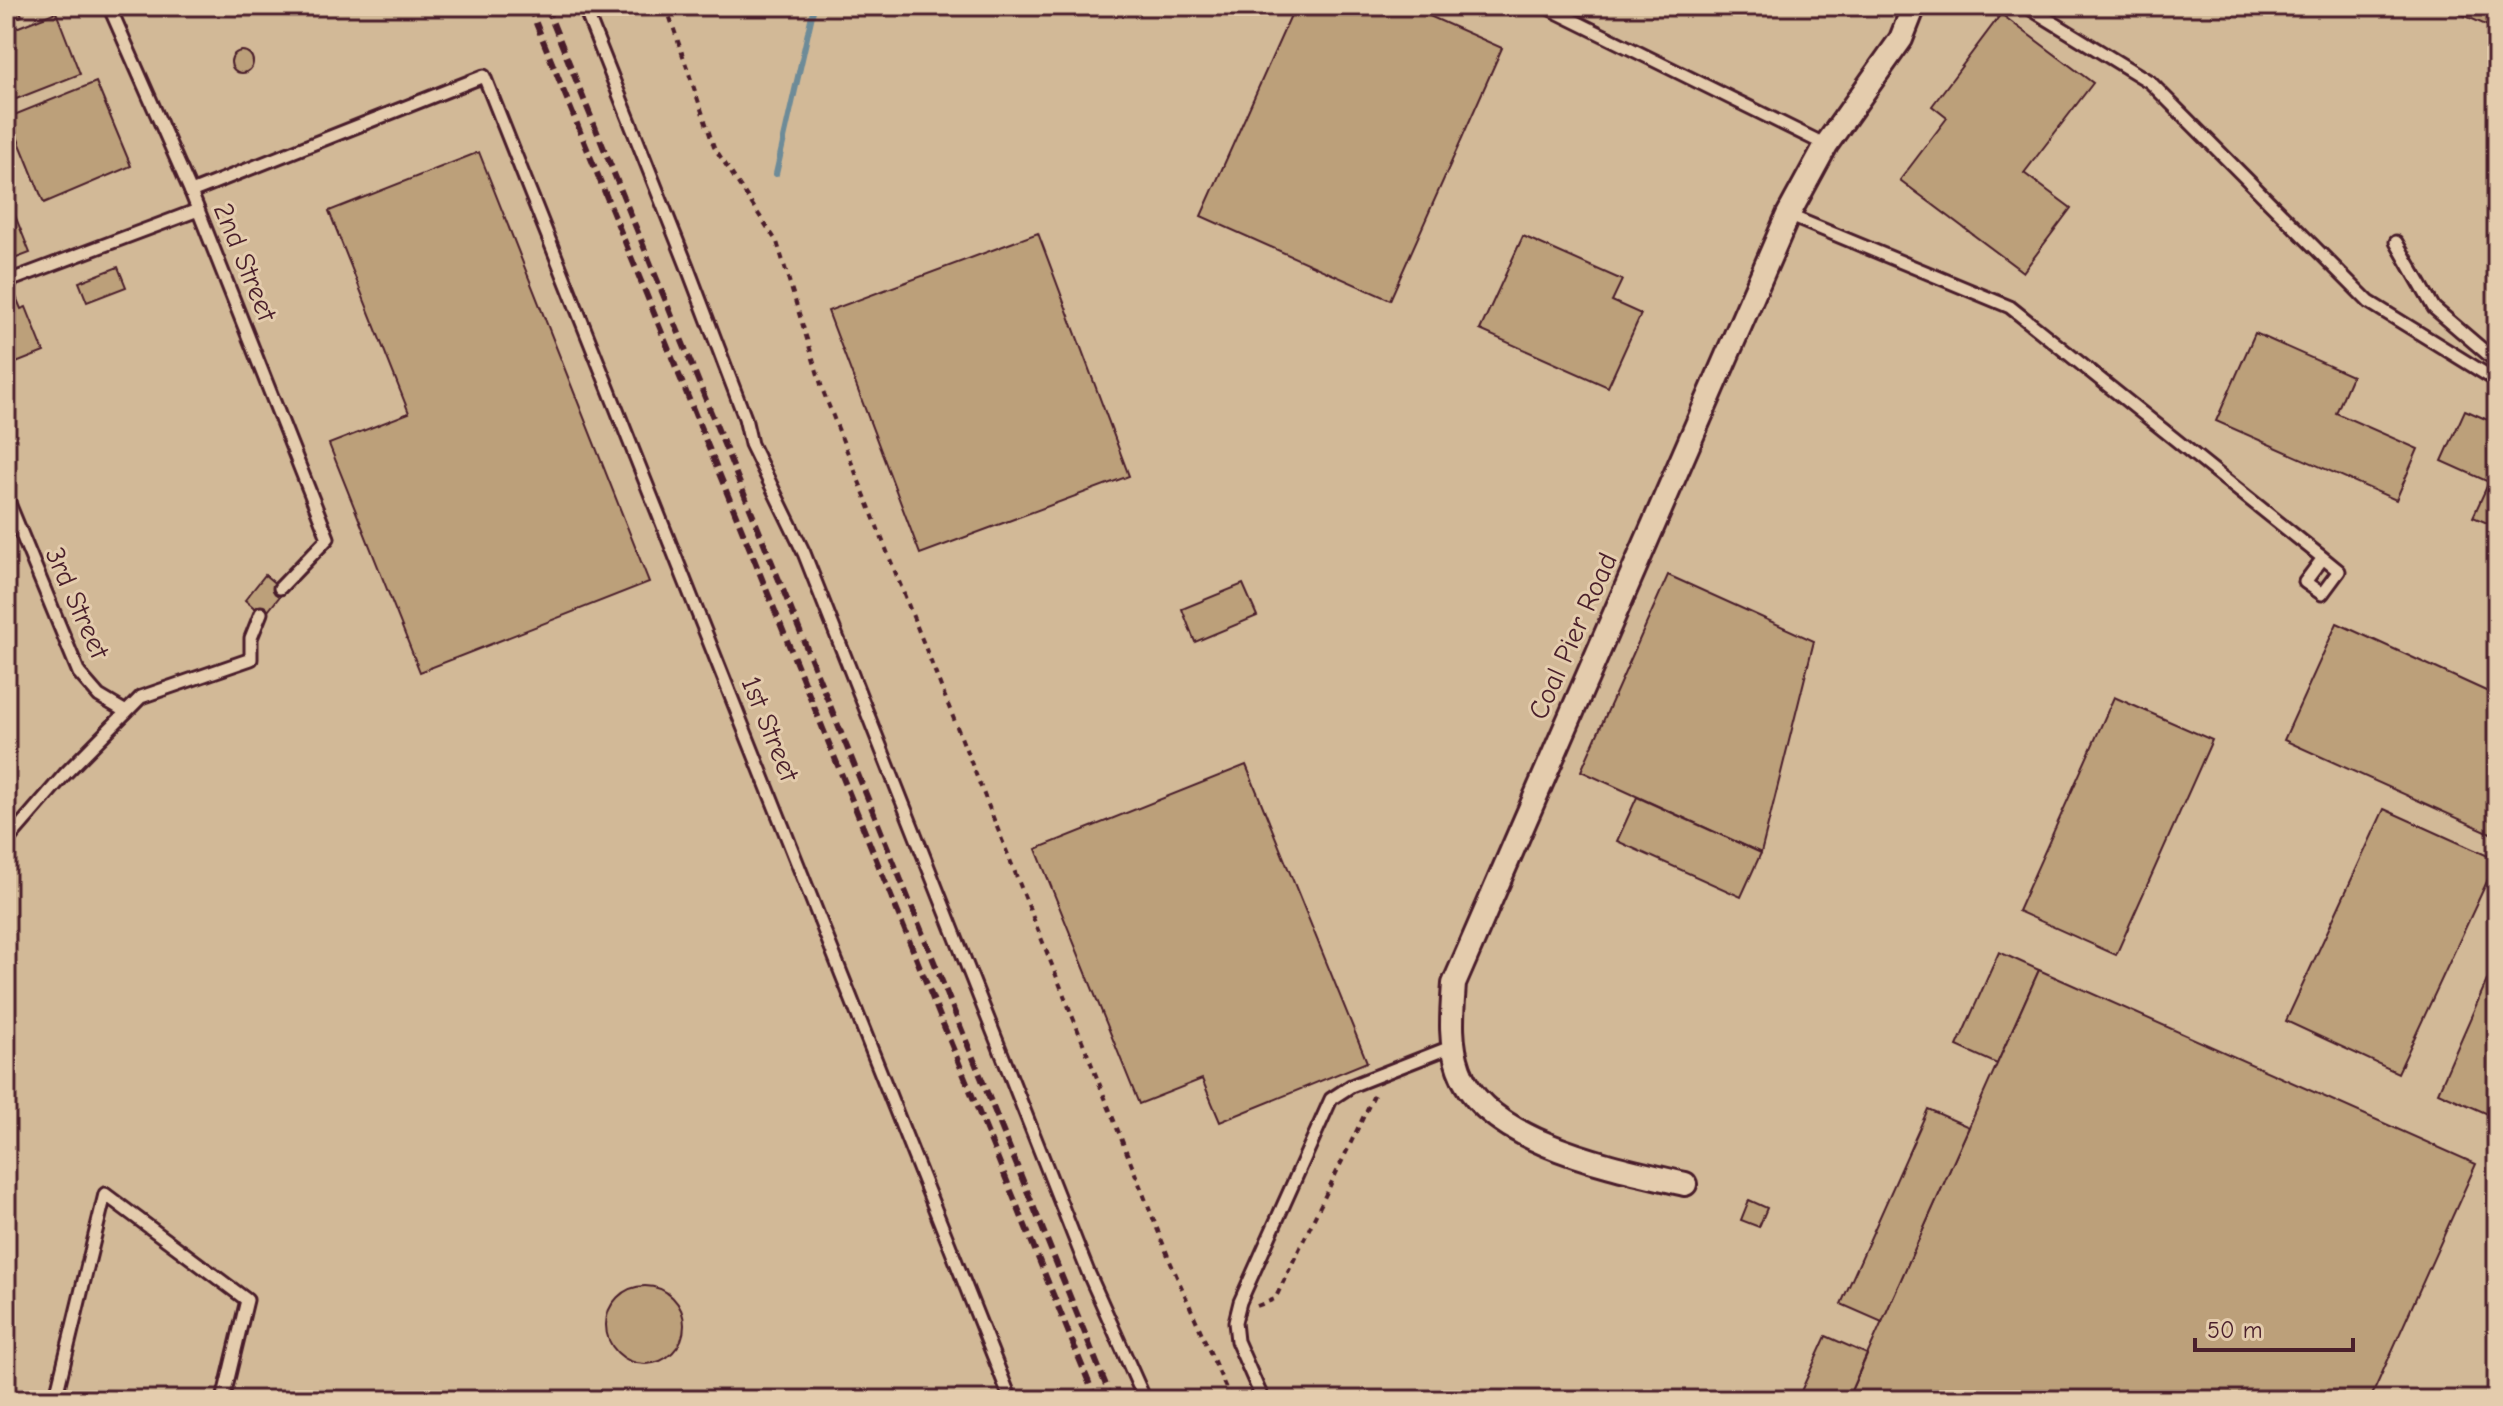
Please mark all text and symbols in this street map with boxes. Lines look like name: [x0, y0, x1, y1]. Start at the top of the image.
street label: 2nd Street: [207, 198, 284, 327]
street label: 3rd Street: [38, 542, 116, 665]
street label: Coal Pier Road: [1522, 548, 1624, 724]
street label: 1st Street: [735, 672, 806, 787]
scale bar: [2195, 1302, 2353, 1352]
text: 50 m: [2207, 1316, 2263, 1344]

